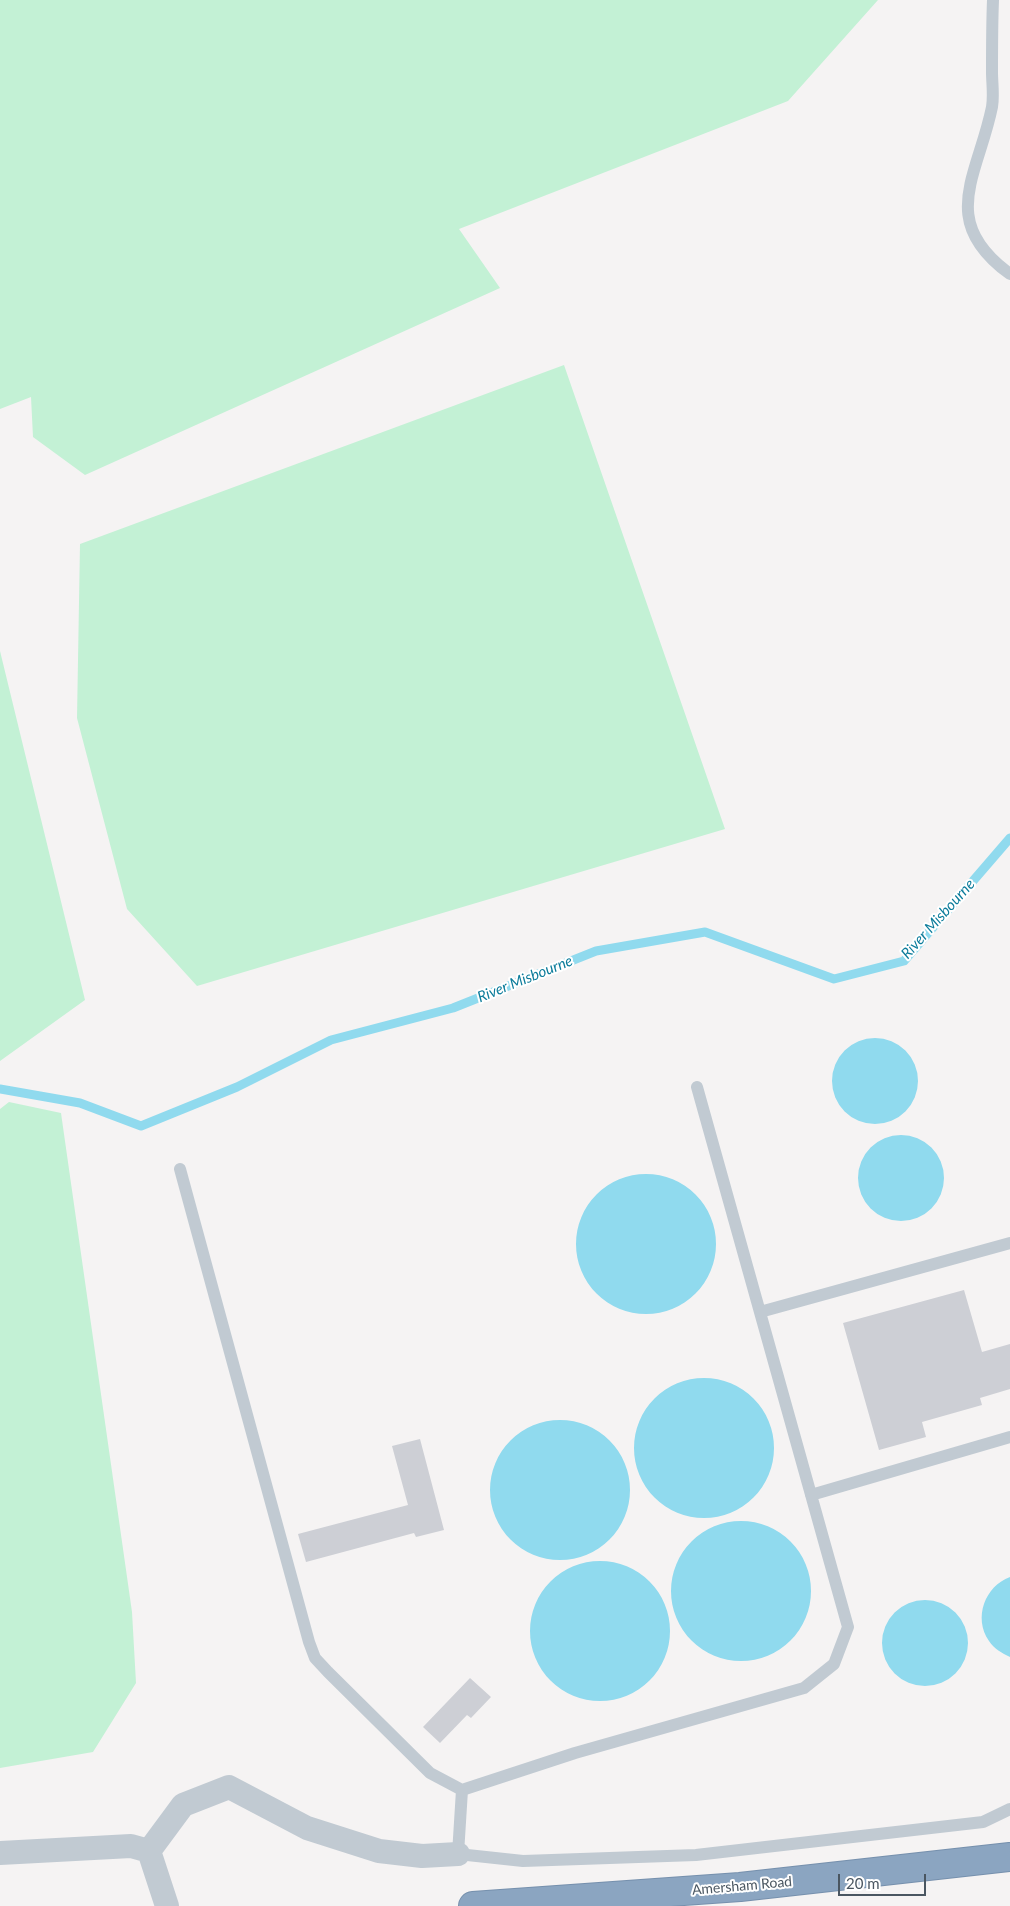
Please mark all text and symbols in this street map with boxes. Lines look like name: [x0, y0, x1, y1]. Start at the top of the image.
water label: River Misbourne: [897, 875, 979, 963]
water label: River Misbourne: [475, 952, 575, 1006]
scale bar: [840, 1864, 928, 1896]
street label: Amersham Road: [691, 1873, 793, 1899]
text: 20 m: [846, 1874, 880, 1892]

